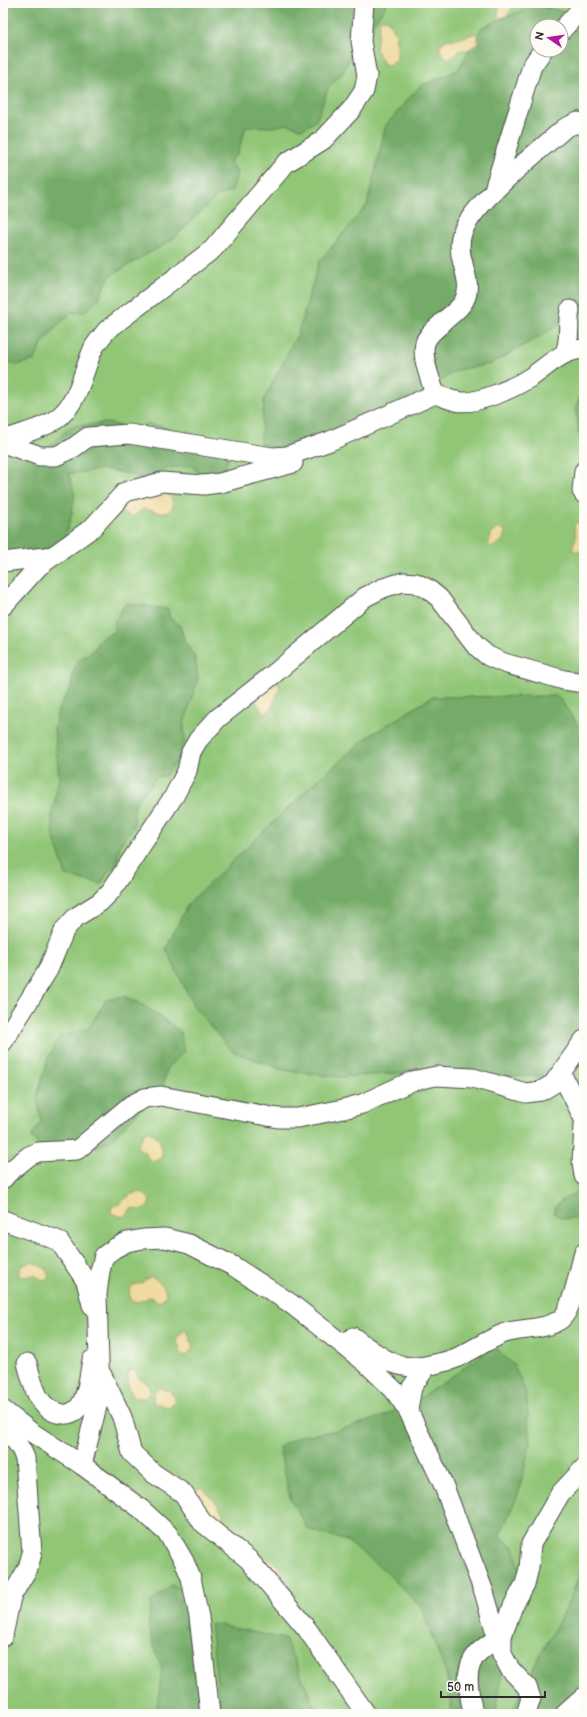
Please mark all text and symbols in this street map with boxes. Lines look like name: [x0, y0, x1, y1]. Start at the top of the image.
north arrow: [529, 18, 569, 58]
text: N: [532, 30, 547, 41]
scale bar: [441, 1673, 545, 1699]
text: 50 m: [447, 1680, 474, 1695]

